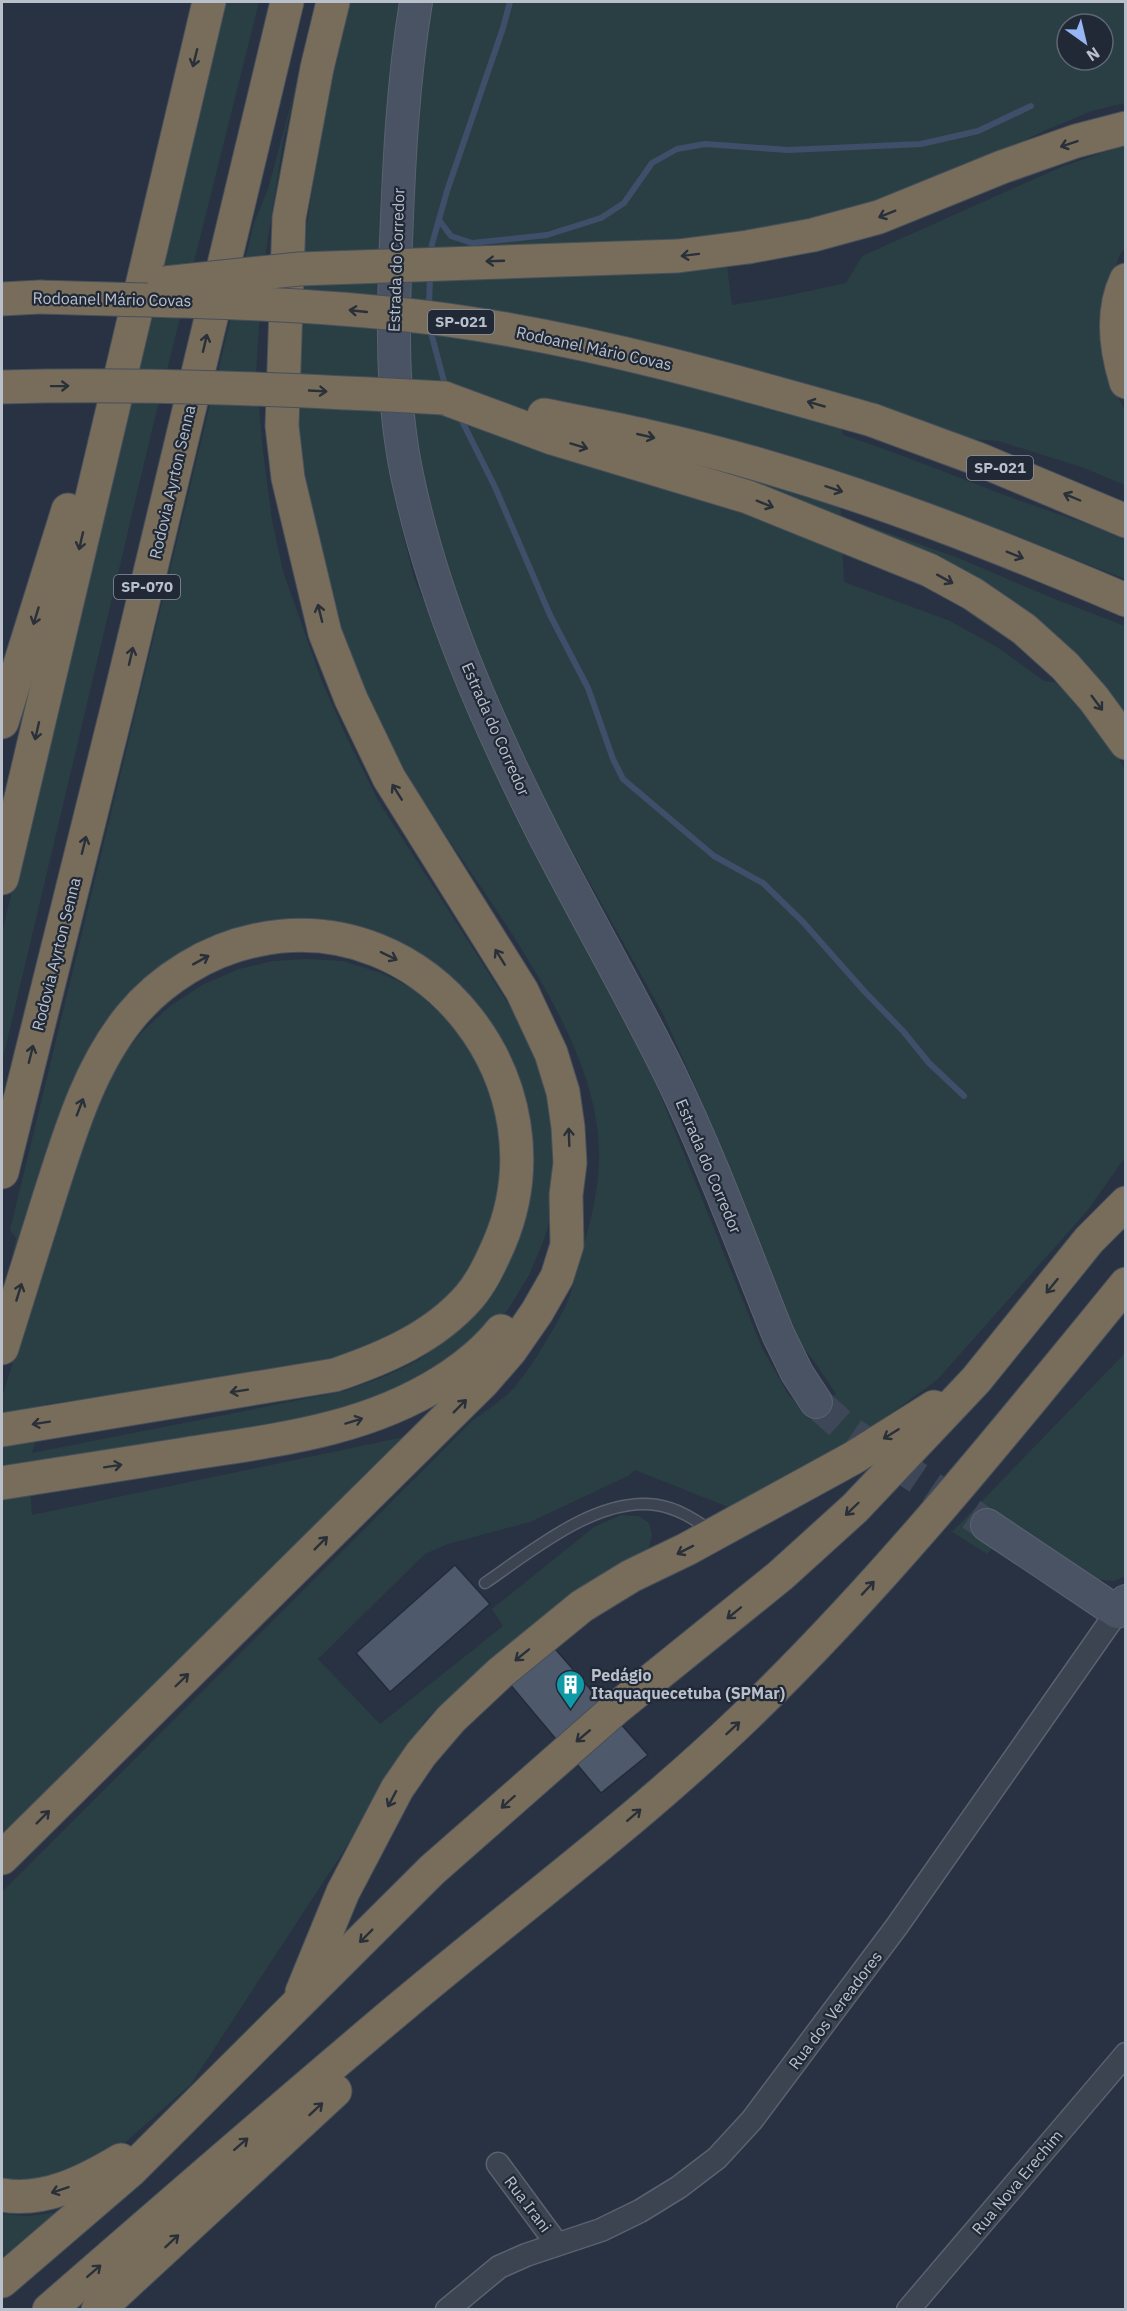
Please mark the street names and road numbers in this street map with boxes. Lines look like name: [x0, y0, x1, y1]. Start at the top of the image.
street label: Estrada do Corredor: [383, 188, 409, 332]
street label: Rodoanel Mário Covas: [32, 288, 192, 310]
road number: SP-021: [428, 310, 494, 334]
street label: Rodoanel Mário Covas: [514, 322, 674, 374]
street label: Rodovia Ayrton Senna: [145, 403, 200, 561]
road number: SP-021: [967, 456, 1033, 480]
road number: SP-070: [114, 575, 180, 599]
street label: Estrada do Corredor: [458, 659, 534, 799]
street label: Rodovia Ayrton Senna: [27, 875, 85, 1033]
street label: Estrada do Corredor: [672, 1096, 746, 1236]
street label: Rua dos Vereadores: [784, 1947, 886, 2073]
street label: Rua Nova Erechim: [967, 2125, 1067, 2239]
street label: Rua Irani: [500, 2172, 556, 2236]

